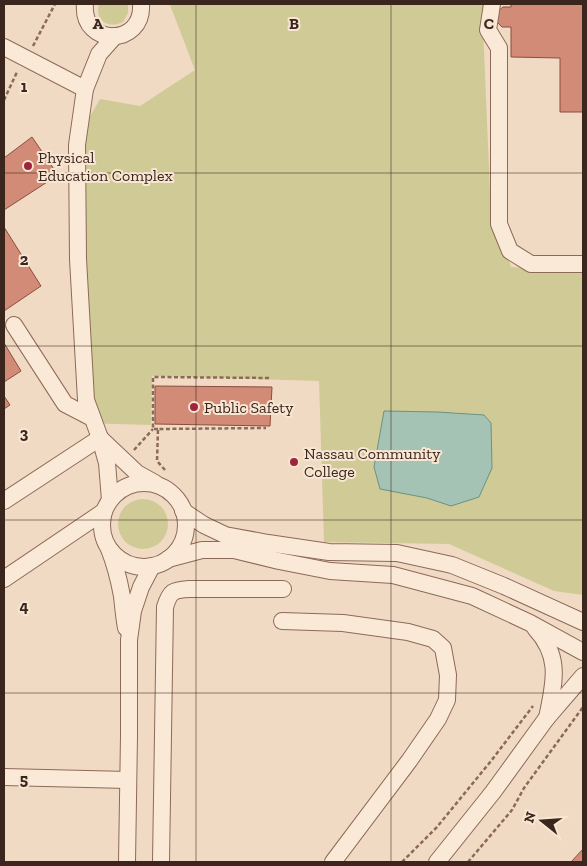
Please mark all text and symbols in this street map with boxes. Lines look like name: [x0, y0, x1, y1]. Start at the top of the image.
text: A: [93, 14, 104, 33]
text: B: [289, 14, 299, 33]
text: C: [484, 14, 494, 33]
text: 1: [21, 77, 28, 96]
place label: Physical Education Complex: [38, 148, 173, 185]
marker: Physical Education Complex: [22, 160, 34, 172]
text: 2: [20, 250, 29, 269]
place label: Public Safety: [204, 398, 294, 417]
marker: Public Safety: [188, 401, 200, 413]
text: 3: [20, 424, 29, 443]
place label: Nassau Community College: [304, 444, 441, 481]
marker: Nassau Community College: [288, 456, 300, 468]
text: 4: [19, 597, 29, 616]
text: 5: [20, 770, 28, 789]
north arrow: [517, 796, 567, 846]
text: N: [520, 809, 540, 825]

